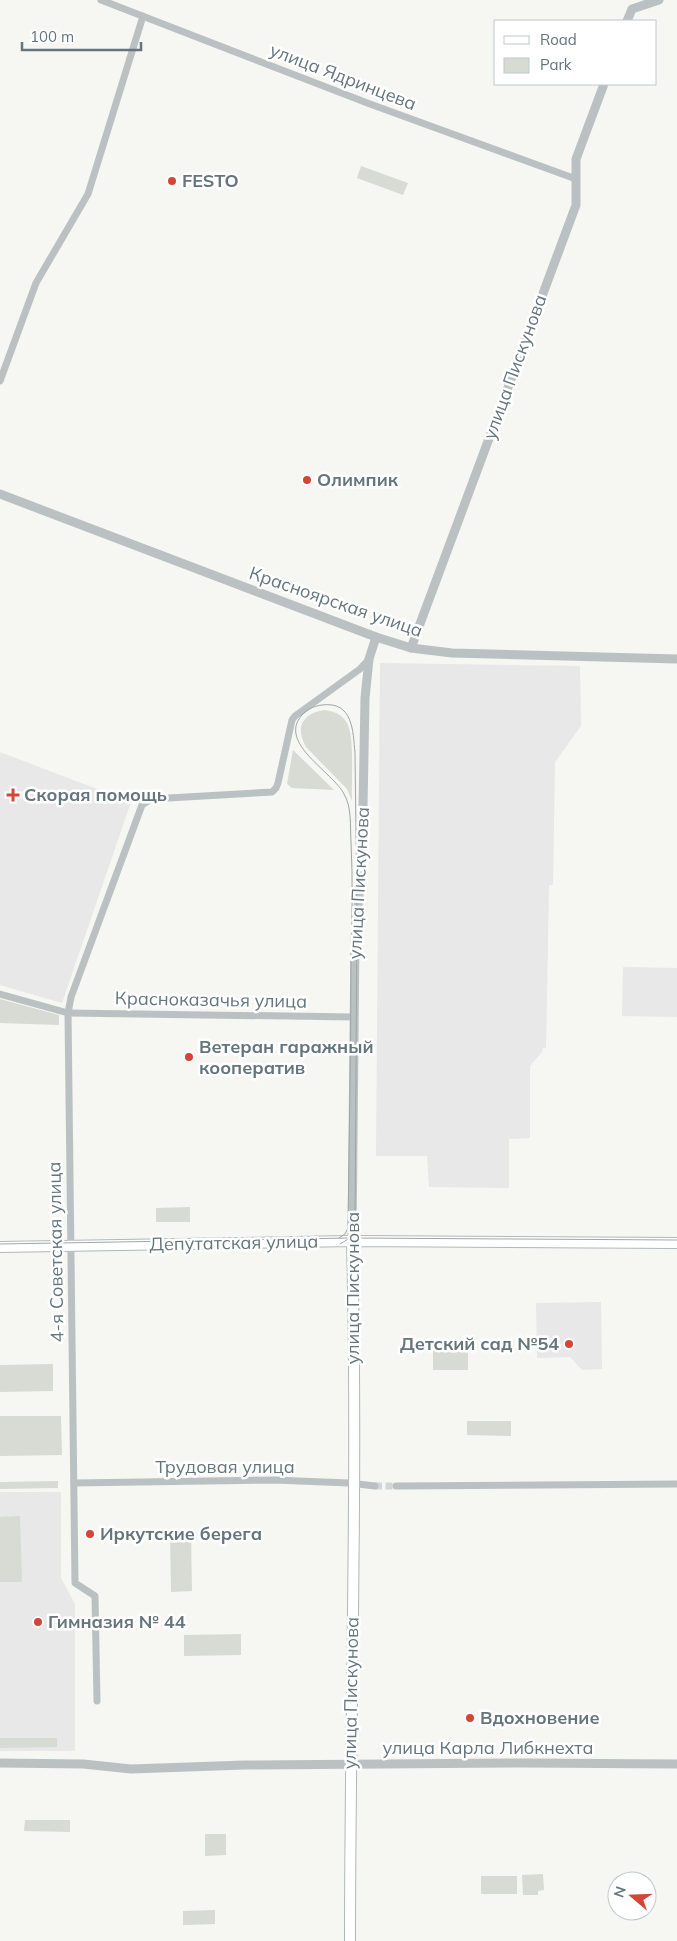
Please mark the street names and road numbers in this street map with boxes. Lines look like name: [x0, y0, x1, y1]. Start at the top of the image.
street label: улица Ядринцева: [267, 38, 420, 115]
street label: улица Пискунова: [478, 291, 551, 442]
street label: Красноярская улица: [246, 561, 426, 642]
street label: улица Пискунова: [343, 806, 374, 960]
street label: Красноказачья улица: [115, 986, 307, 1013]
street label: 4-я Советская улица: [42, 1162, 69, 1343]
street label: улица Пискунова: [341, 1212, 364, 1364]
street label: Депутатская улица: [149, 1230, 319, 1255]
street label: Трудовая улица: [155, 1455, 295, 1478]
street label: улица Пискунова: [338, 1617, 363, 1769]
street label: улица Карла Либкнехта: [382, 1736, 594, 1759]

